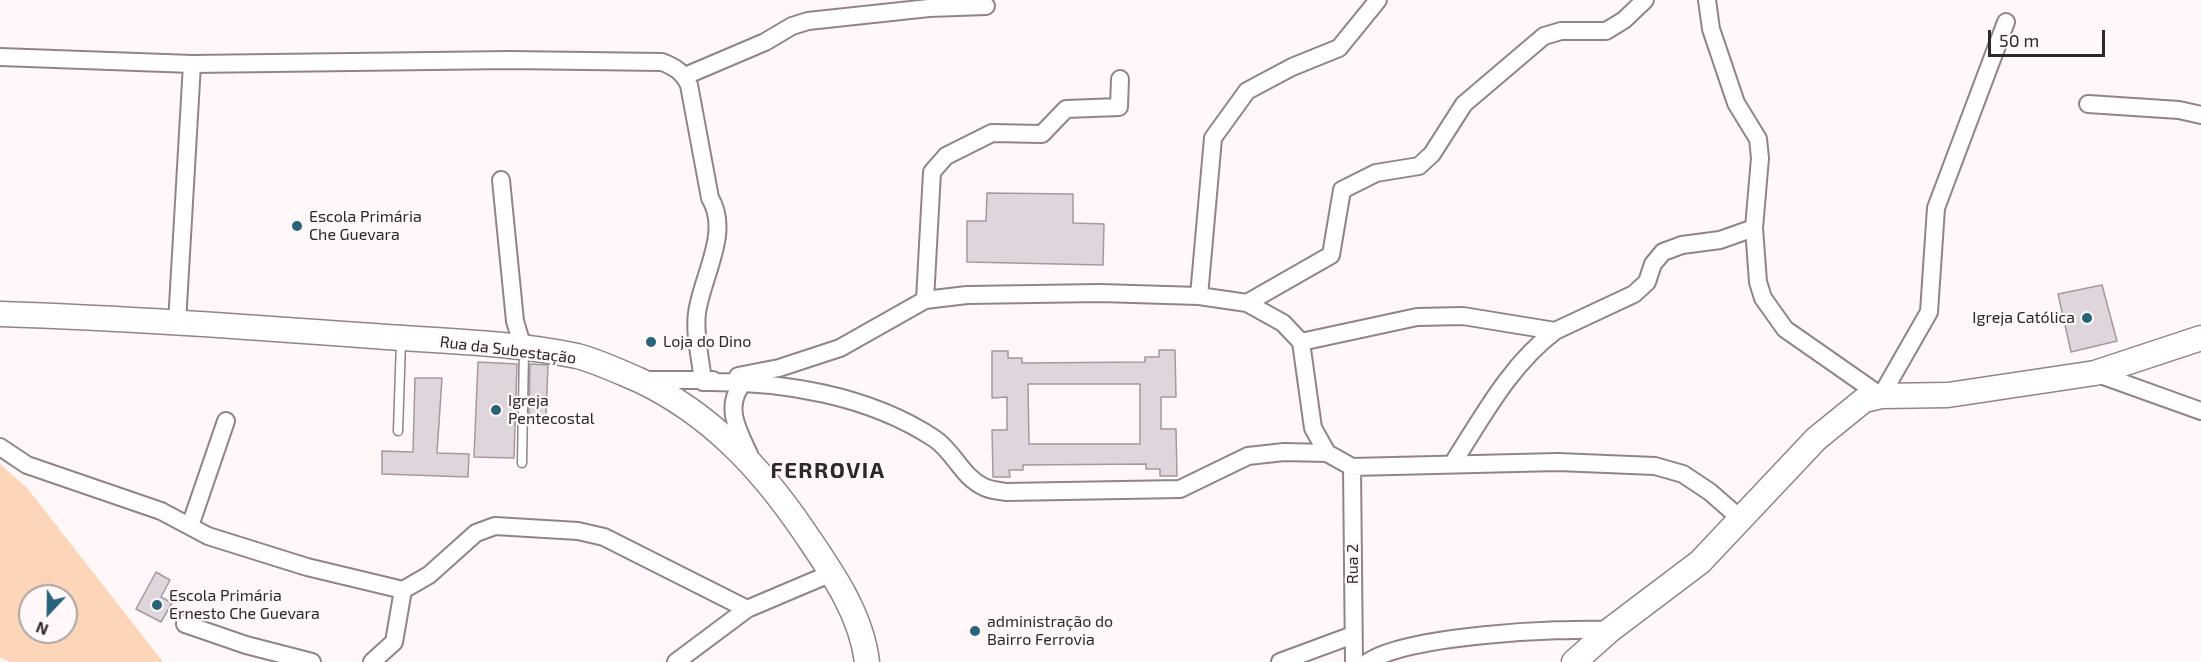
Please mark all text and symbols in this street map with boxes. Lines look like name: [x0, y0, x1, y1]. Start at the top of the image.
scale bar: [1991, 18, 2108, 56]
text: 50 m: [1999, 29, 2039, 51]
place label: Escola Primária Che Guevara: [309, 207, 422, 245]
marker: Escola Primária Che Guevara: [290, 219, 304, 233]
place label: Igreja Católica: [1972, 308, 2075, 328]
marker: Igreja Católica: [2080, 311, 2094, 325]
street label: Rua da Subestação: [439, 332, 577, 368]
place label: Loja do Dino: [663, 332, 751, 352]
marker: Loja do Dino: [644, 335, 658, 349]
place label: Igreja Pentecostal: [508, 391, 594, 429]
marker: Igreja Pentecostal: [489, 403, 503, 417]
district label: FERROVIA: [770, 458, 886, 484]
street label: Rua 2: [1343, 544, 1363, 584]
north arrow: [18, 584, 78, 644]
place label: Escola Primária Ernesto Che Guevara: [169, 586, 320, 624]
marker: Escola Primária Ernesto Che Guevara: [150, 598, 164, 612]
place label: administração do Bairro Ferrovia: [987, 612, 1113, 650]
text: N: [33, 618, 51, 640]
marker: administração do Bairro Ferrovia: [968, 624, 982, 638]

